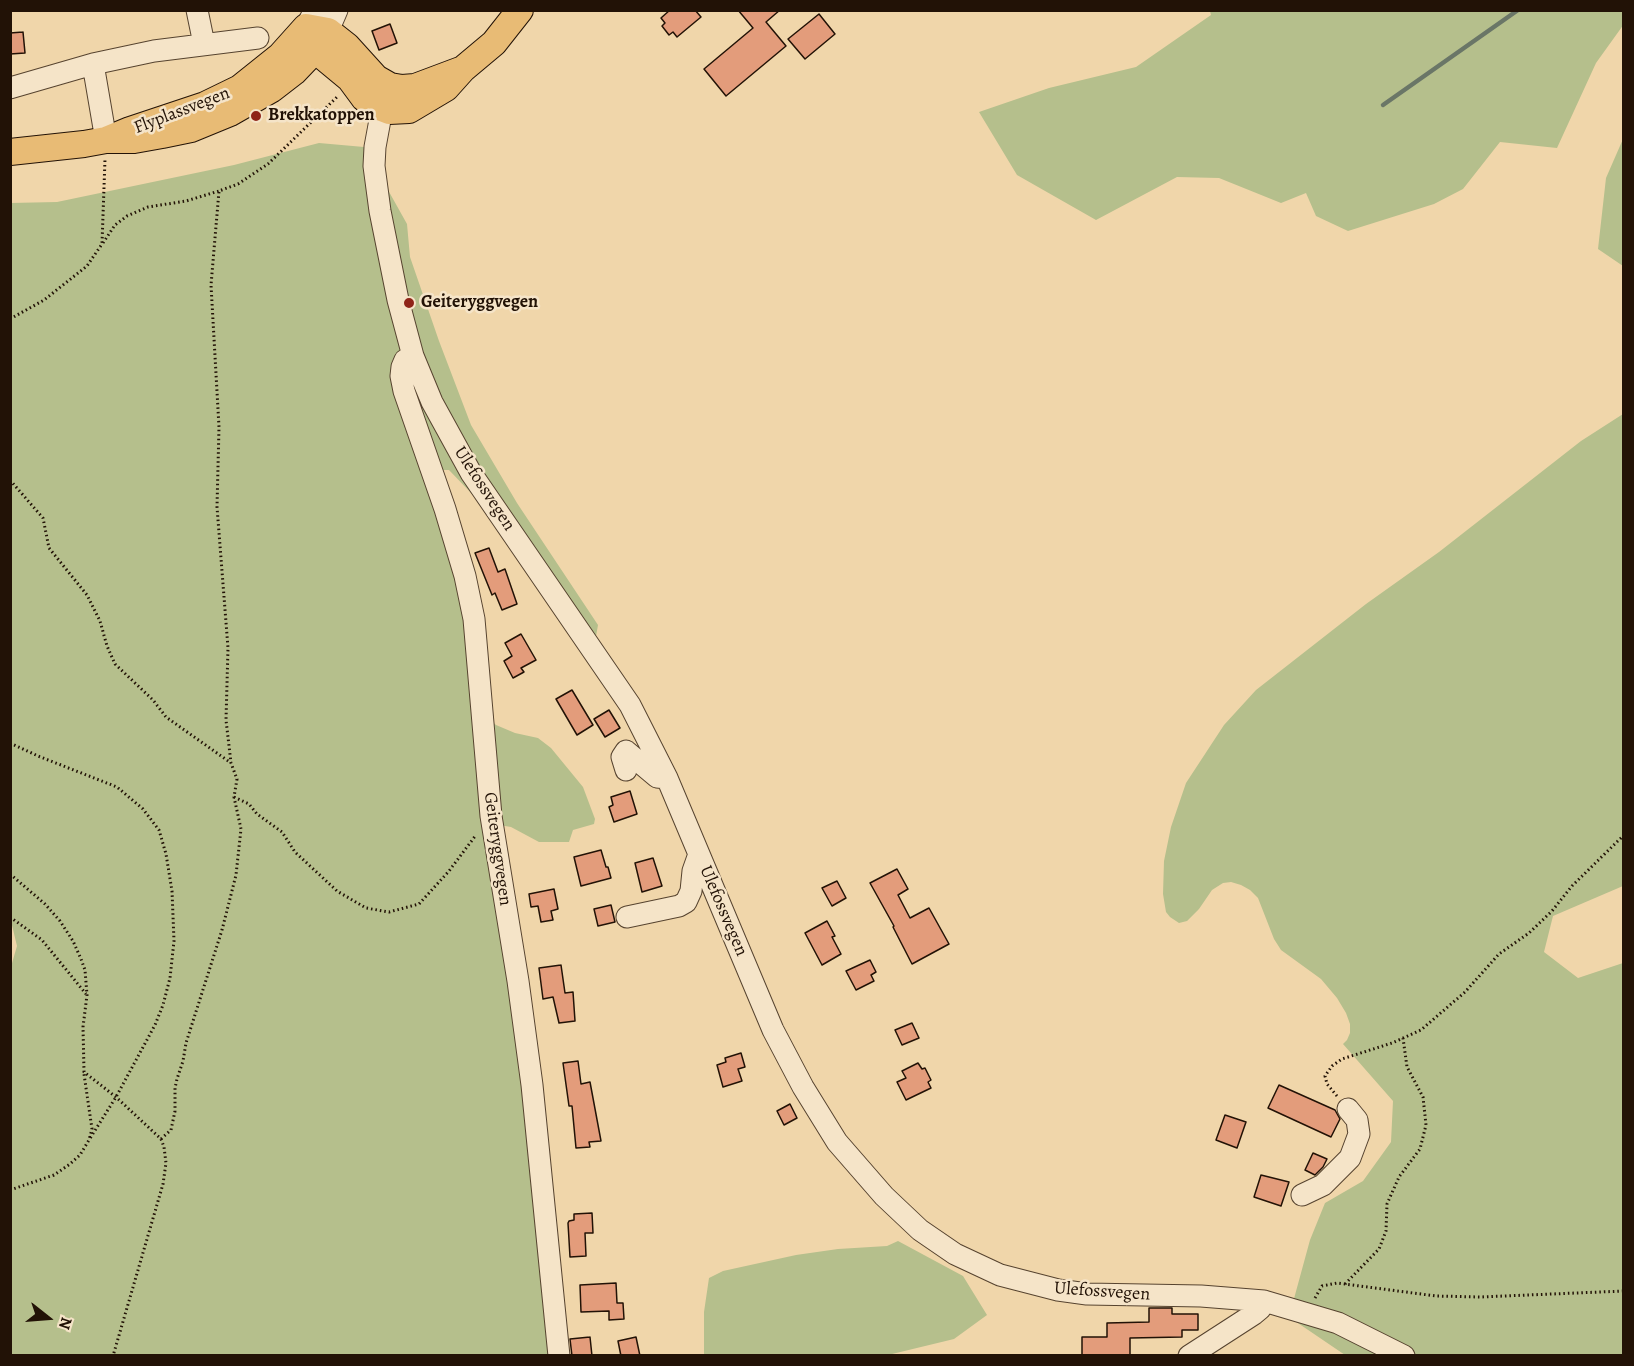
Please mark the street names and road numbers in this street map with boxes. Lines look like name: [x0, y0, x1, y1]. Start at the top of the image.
street label: Flyplassvegen: [131, 83, 233, 139]
street label: Ulefossvegen: [449, 443, 519, 535]
street label: Geiteryggvegen: [478, 791, 516, 907]
street label: Ulefossvegen: [694, 862, 752, 960]
street label: Ulefossvegen: [1053, 1278, 1151, 1306]

